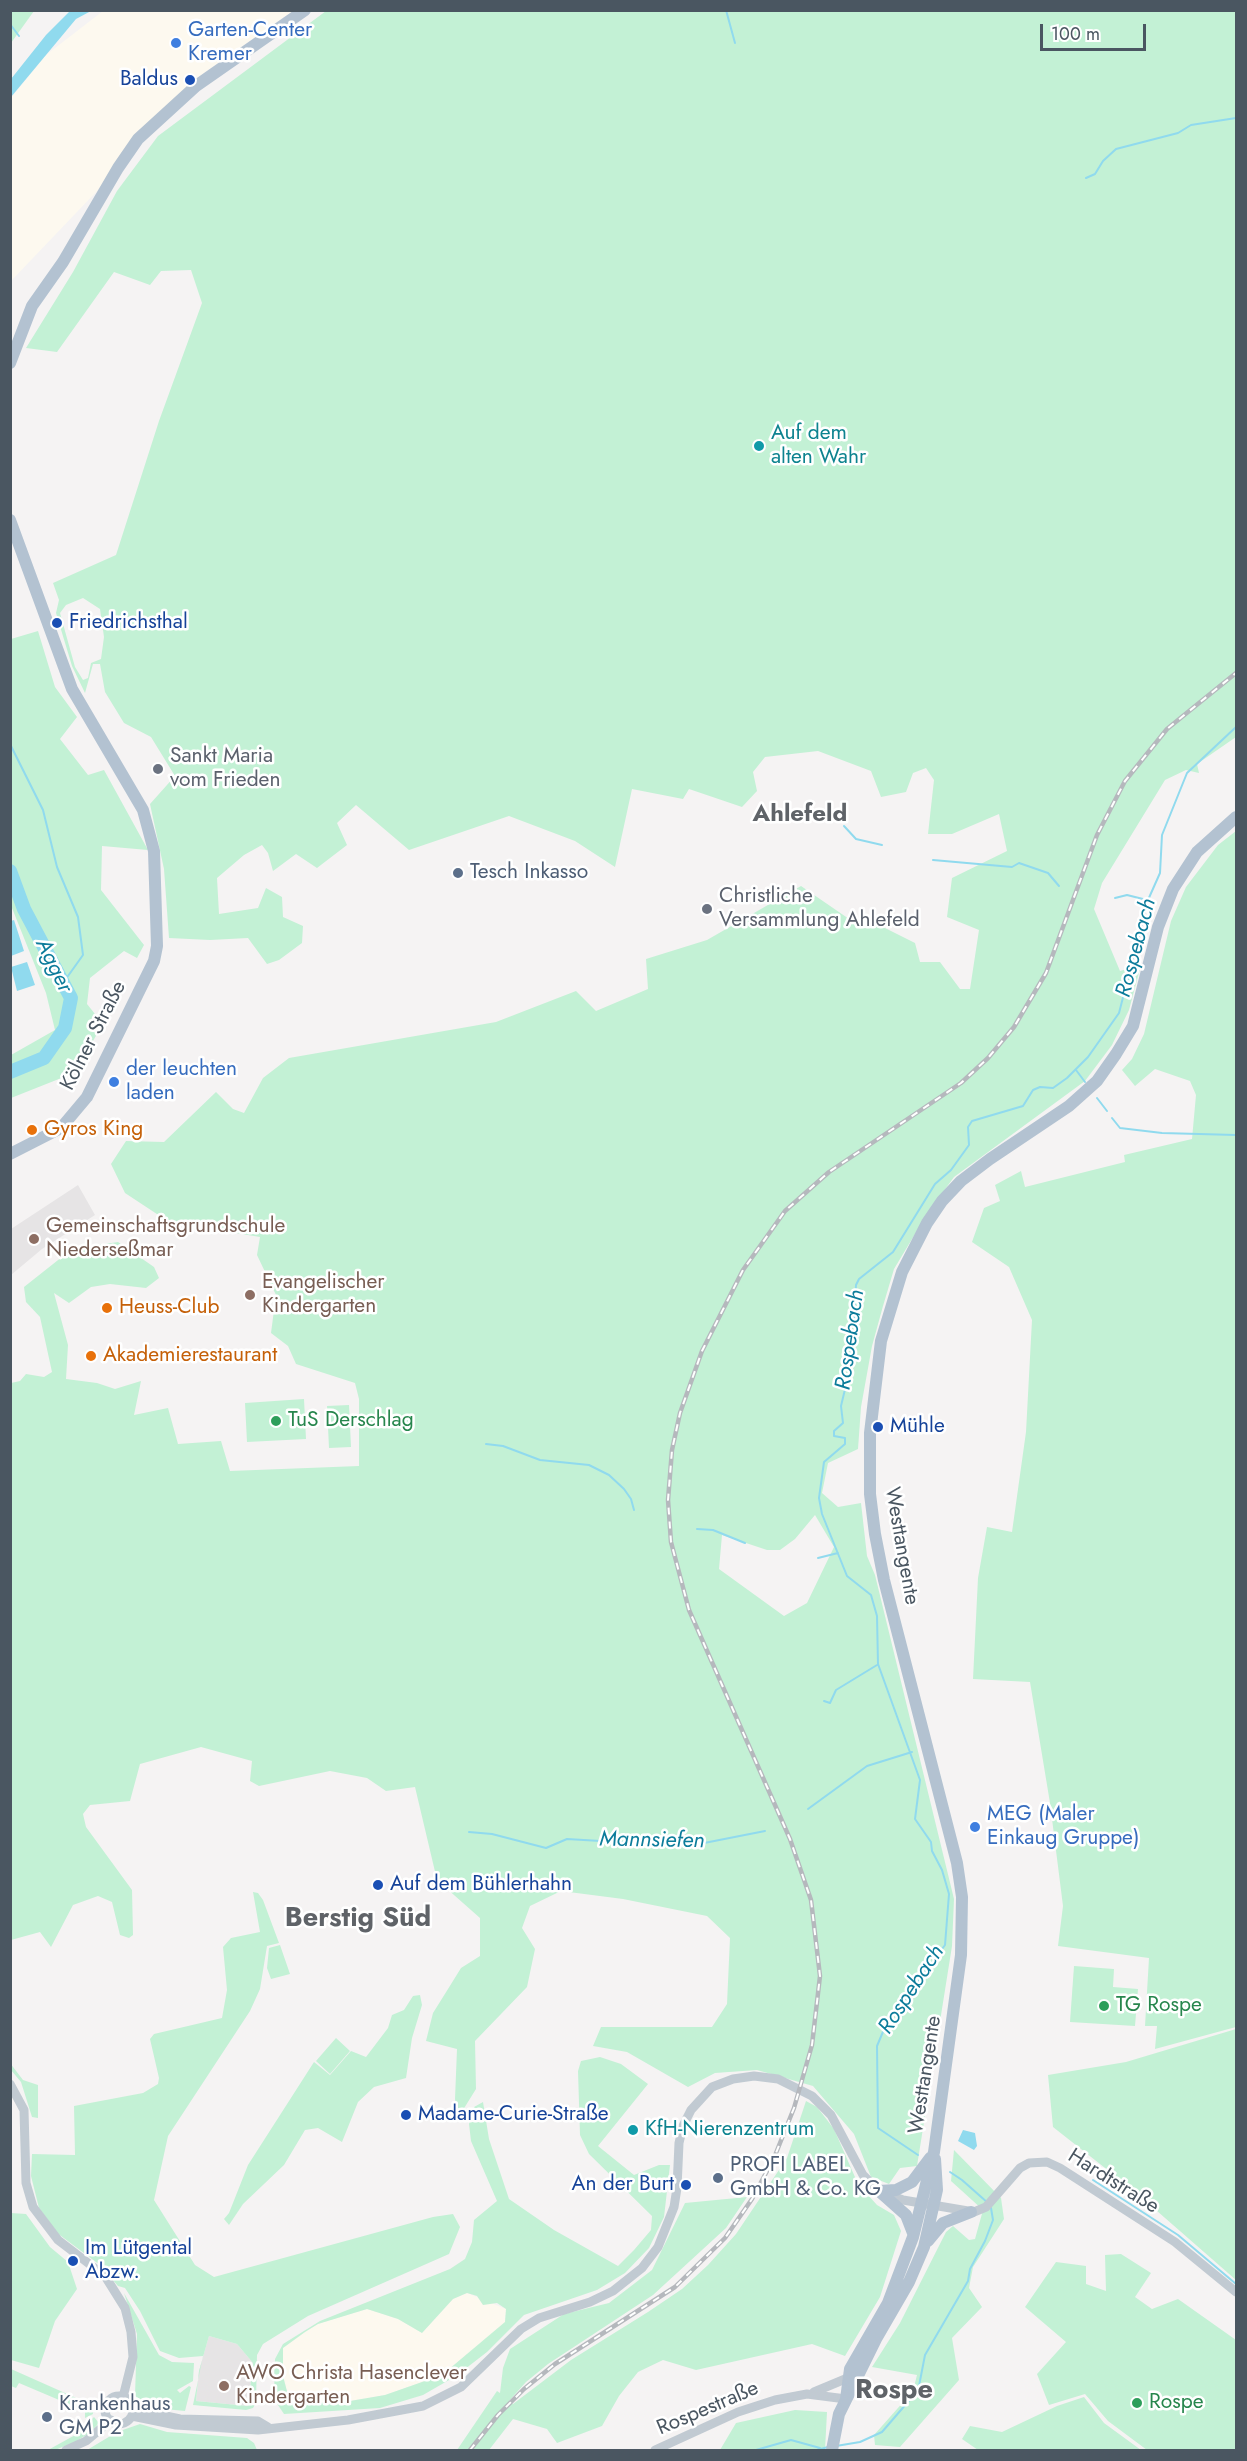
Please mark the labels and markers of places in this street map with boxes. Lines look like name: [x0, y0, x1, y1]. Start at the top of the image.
place label: Garten-Center Kremer: [188, 18, 312, 68]
marker: Garten-Center Kremer: [169, 36, 183, 50]
place label: Baldus: [120, 67, 178, 93]
marker: Baldus: [183, 73, 197, 87]
place label: Auf dem alten Wahr: [771, 421, 866, 471]
marker: Auf dem alten Wahr: [752, 439, 766, 453]
place label: Friedrichsthal: [69, 610, 188, 636]
marker: Friedrichsthal: [50, 616, 64, 630]
place label: Sankt Maria vom Frieden: [170, 744, 280, 794]
marker: Sankt Maria vom Frieden: [151, 762, 165, 776]
place label: Tesch Inkasso: [470, 860, 588, 886]
marker: Tesch Inkasso: [451, 866, 465, 880]
place label: Christliche Versammlung Ahlefeld: [719, 884, 920, 934]
marker: Christliche Versammlung Ahlefeld: [700, 902, 714, 916]
place label: der leuchten laden: [126, 1057, 237, 1107]
marker: der leuchten laden: [107, 1075, 121, 1089]
place label: Gyros King: [44, 1117, 143, 1143]
marker: Gyros King: [25, 1123, 39, 1137]
place label: Gemeinschaftsgrundschule Niederseßmar: [46, 1214, 285, 1264]
marker: Gemeinschaftsgrundschule Niederseßmar: [27, 1232, 41, 1246]
place label: Evangelischer Kindergarten: [262, 1270, 385, 1320]
marker: Evangelischer Kindergarten: [243, 1288, 257, 1302]
place label: Heuss-Club: [119, 1295, 219, 1321]
marker: Heuss-Club: [100, 1301, 114, 1315]
place label: Akademierestaurant: [103, 1343, 277, 1369]
marker: Akademierestaurant: [84, 1349, 98, 1363]
place label: TuS Derschlag: [288, 1408, 414, 1434]
marker: TuS Derschlag: [269, 1414, 283, 1428]
place label: Mühle: [890, 1414, 945, 1440]
marker: Mühle: [871, 1420, 885, 1434]
place label: MEG (Maler Einkaug Gruppe): [987, 1802, 1139, 1852]
marker: MEG (Maler Einkaug Gruppe): [968, 1820, 982, 1834]
place label: Auf dem Bühlerhahn: [390, 1872, 572, 1898]
marker: Auf dem Bühlerhahn: [371, 1878, 385, 1892]
place label: TG Rospe: [1116, 1993, 1202, 2019]
marker: TG Rospe: [1097, 1999, 1111, 2013]
place label: Madame-Curie-Straße: [418, 2102, 609, 2128]
marker: Madame-Curie-Straße: [399, 2108, 413, 2122]
place label: KfH-Nierenzentrum: [645, 2117, 814, 2143]
marker: KfH-Nierenzentrum: [626, 2123, 640, 2137]
place label: PROFI LABEL GmbH & Co. KG: [730, 2153, 881, 2203]
marker: PROFI LABEL GmbH & Co. KG: [711, 2171, 725, 2185]
place label: An der Burt: [572, 2172, 674, 2198]
marker: An der Burt: [679, 2178, 693, 2192]
place label: Im Lütgental Abzw.: [85, 2236, 192, 2286]
marker: Im Lütgental Abzw.: [66, 2254, 80, 2268]
place label: AWO Christa Hasenclever Kindergarten: [236, 2361, 467, 2411]
marker: AWO Christa Hasenclever Kindergarten: [217, 2379, 231, 2393]
place label: Rospe: [1149, 2390, 1203, 2416]
place label: Krankenhaus GM P2: [59, 2392, 171, 2442]
marker: Rospe: [1130, 2396, 1144, 2410]
marker: Krankenhaus GM P2: [40, 2410, 54, 2424]

